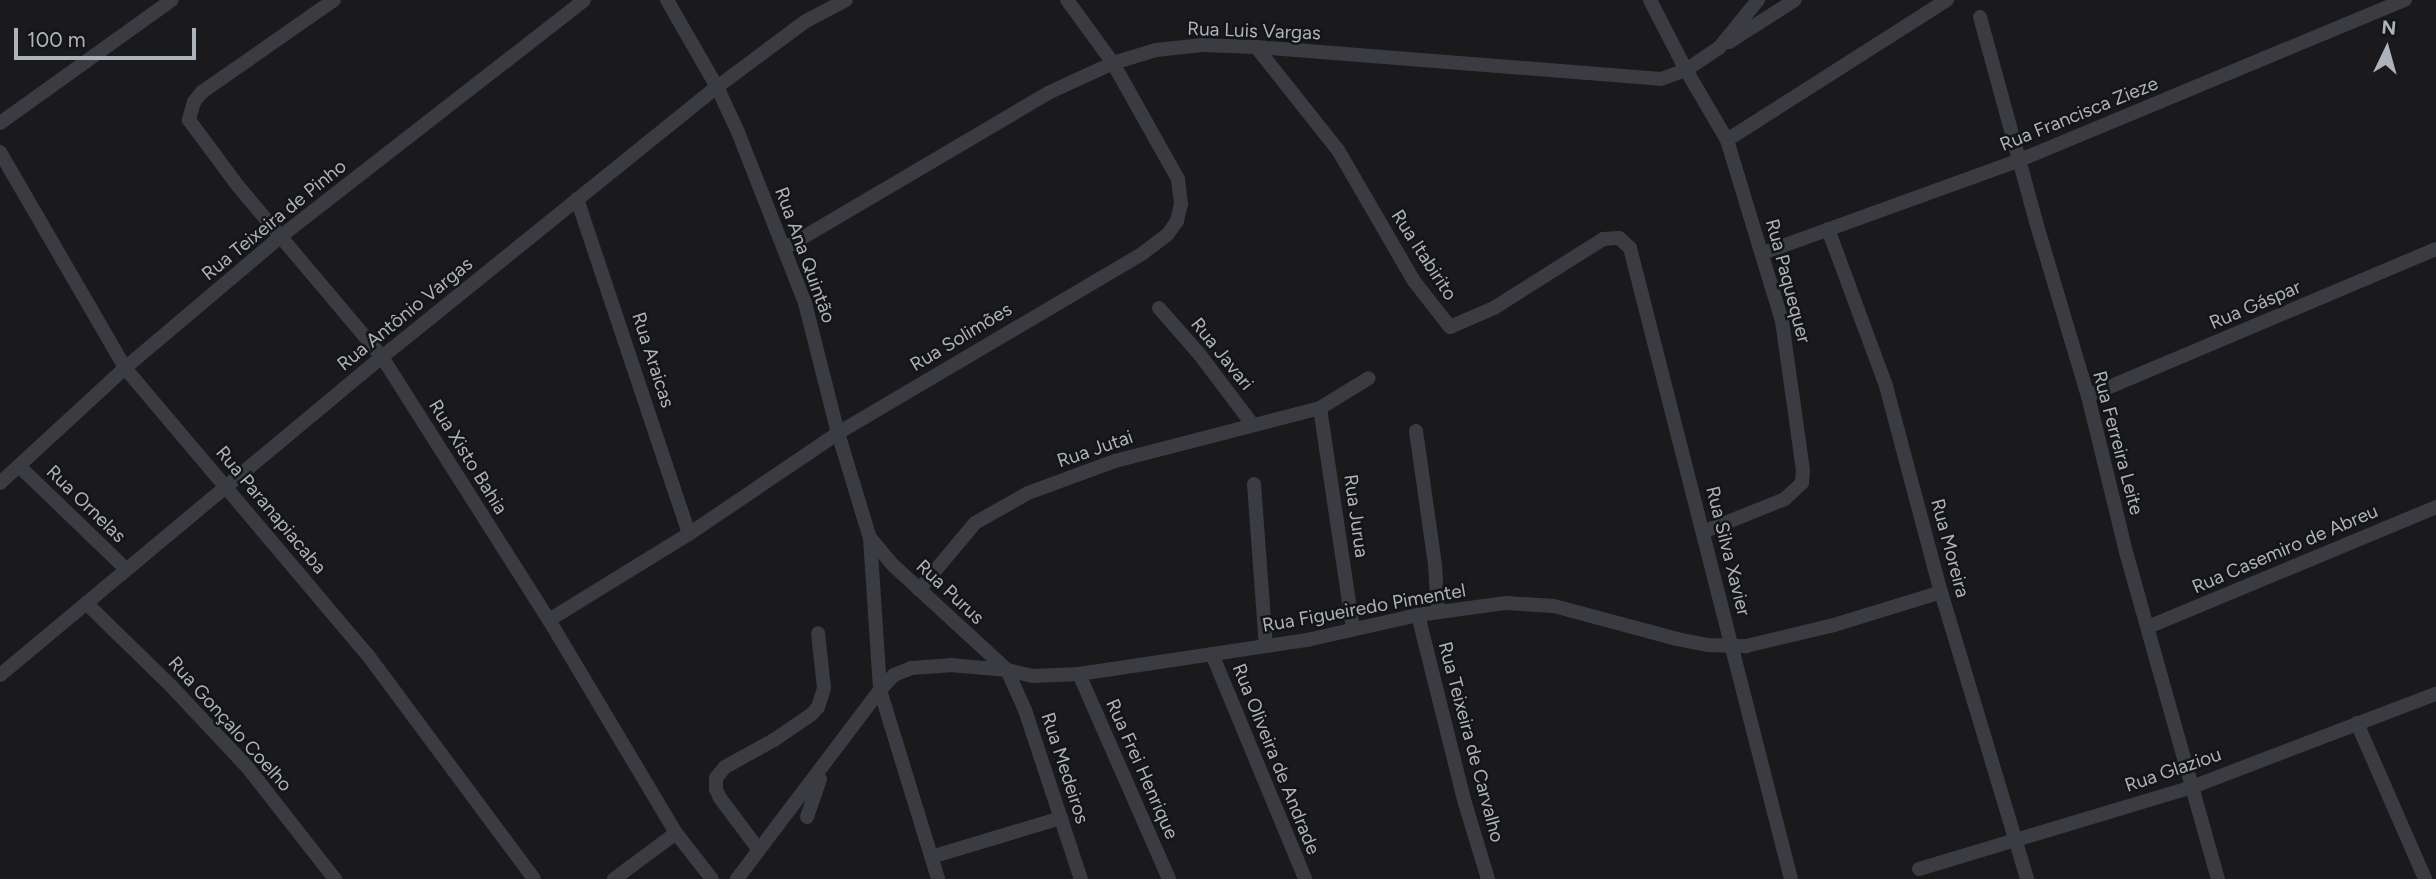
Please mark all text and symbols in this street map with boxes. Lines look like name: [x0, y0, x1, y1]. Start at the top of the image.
scale bar: [18, 14, 200, 58]
north arrow: [2352, 14, 2422, 84]
text: N: [2381, 15, 2397, 40]
street label: Rua Luis Vargas: [1187, 17, 1321, 45]
text: 100 m: [27, 27, 86, 52]
street label: Rua Francisca Zieze: [1997, 72, 2161, 156]
street label: Rua Teixeira de Pinho: [197, 155, 351, 285]
street label: Rua Ana Quintão: [770, 184, 840, 326]
street label: Rua Itabirito: [1386, 205, 1462, 305]
street label: Rua Paquequer: [1760, 216, 1816, 346]
street label: Rua Antônio Vargas: [333, 252, 477, 376]
street label: Rua Gáspar: [2206, 276, 2304, 334]
street label: Rua Solimões: [906, 298, 1016, 376]
street label: Rua Araicas: [627, 309, 679, 411]
street label: Rua Javari: [1186, 313, 1258, 395]
street label: Rua Ferreira Leite: [2088, 369, 2148, 517]
street label: Rua Xisto Bahia: [424, 396, 512, 518]
street label: Rua Jutai: [1054, 425, 1136, 473]
street label: Rua Paranapiacaba: [211, 441, 331, 579]
street label: Rua Ornelas: [41, 460, 131, 548]
street label: Rua Jurua: [1339, 473, 1373, 559]
street label: Rua Silva Xavier: [1701, 484, 1755, 618]
street label: Rua Moreira: [1926, 496, 1974, 600]
street label: Rua Casemiro de Abreu: [2189, 499, 2381, 599]
street label: Rua Purus: [911, 555, 989, 629]
street label: Rua Figueiredo Pimentel: [1261, 579, 1467, 637]
street label: Rua Teixeira de Carvalho: [1433, 639, 1509, 845]
street label: Rua Gonçalo Coelho: [163, 652, 297, 796]
street label: Rua Oliveira de Andrade: [1227, 660, 1325, 858]
street label: Rua Frei Henrique: [1101, 695, 1183, 843]
street label: Rua Medeiros: [1036, 710, 1094, 826]
street label: Rua Glaziou: [2122, 743, 2224, 797]

